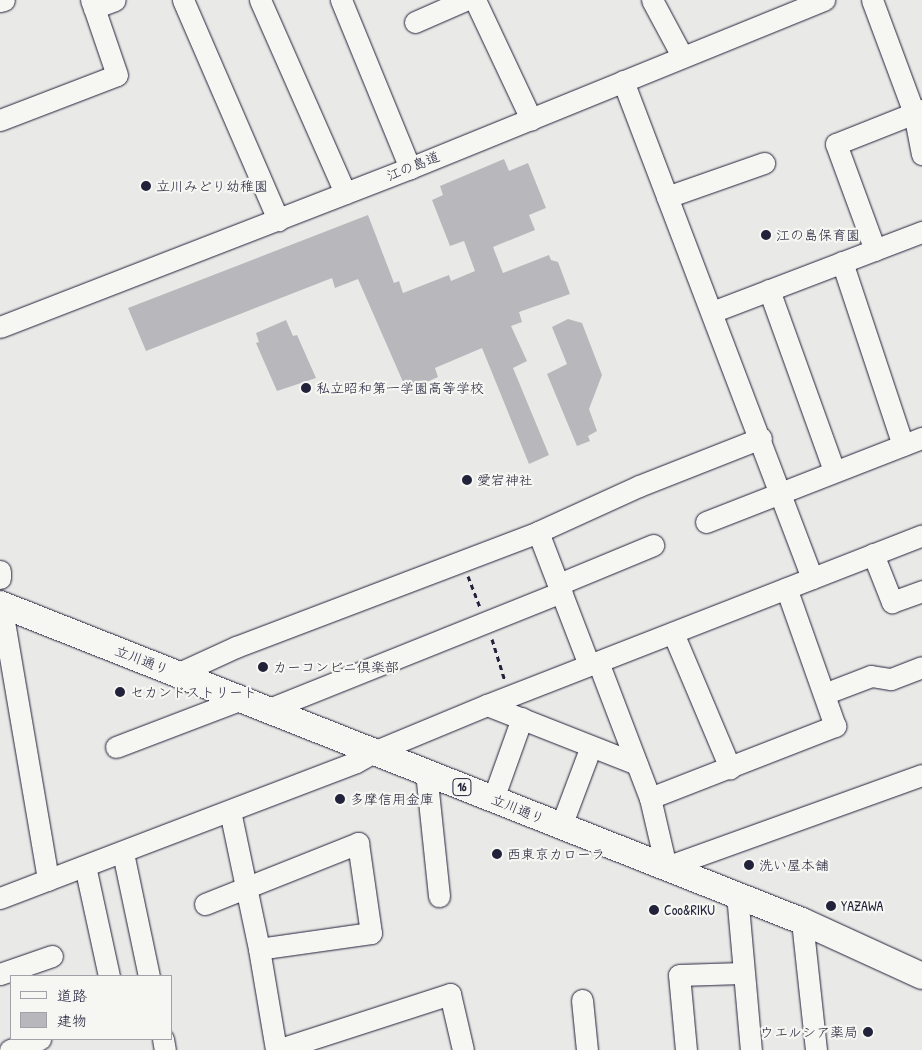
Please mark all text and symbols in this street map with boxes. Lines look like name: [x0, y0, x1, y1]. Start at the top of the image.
street label: 江の島道: [384, 148, 442, 184]
place label: 立川みどり幼稚園: [156, 178, 268, 194]
marker: 立川みどり幼稚園: [140, 180, 152, 192]
place label: 江の島保育園: [776, 227, 860, 243]
marker: 江の島保育園: [760, 229, 772, 241]
place label: 私立昭和第一学園高等学校: [316, 380, 484, 396]
marker: 私立昭和第一学園高等学校: [300, 382, 312, 394]
place label: 愛宕神社: [477, 472, 533, 488]
marker: 愛宕神社: [461, 474, 473, 486]
street label: 立川通り: [113, 642, 171, 678]
place label: カーコンビニ倶楽部: [273, 659, 399, 675]
marker: カーコンビニ倶楽部: [257, 661, 269, 673]
place label: セカンドストリート: [130, 684, 256, 700]
marker: セカンドストリート: [114, 686, 126, 698]
road number: 16: [452, 778, 472, 796]
place label: 多摩信用金庫: [350, 791, 434, 807]
street label: 立川通り: [489, 791, 547, 827]
marker: 多摩信用金庫: [334, 793, 346, 805]
place label: 西東京カローラ: [507, 846, 605, 862]
marker: 西東京カローラ: [491, 848, 503, 860]
place label: 洗い屋本舗: [759, 857, 829, 873]
marker: 洗い屋本舗: [743, 859, 755, 871]
place label: YAZAWA: [841, 898, 883, 914]
marker: YAZAWA: [825, 900, 837, 912]
place label: Coo&RIKU: [664, 902, 715, 918]
marker: Coo&RIKU: [648, 904, 660, 916]
legend: [10, 975, 172, 1040]
text: 道路: [57, 985, 87, 1006]
text: 建物: [57, 1010, 87, 1031]
place label: ウエルシア薬局: [760, 1024, 858, 1040]
marker: ウエルシア薬局: [862, 1026, 874, 1038]

